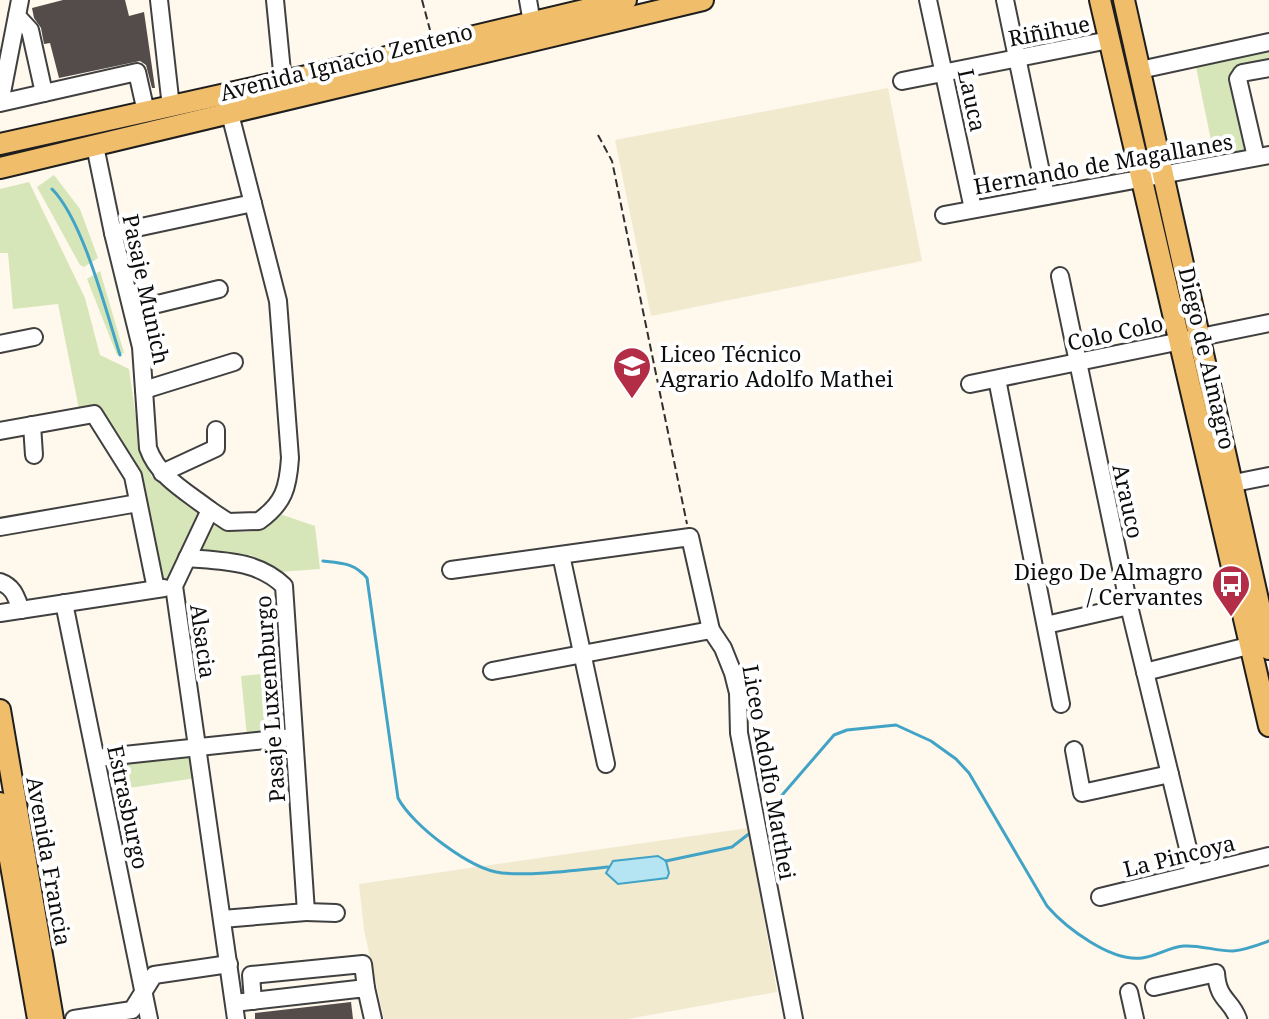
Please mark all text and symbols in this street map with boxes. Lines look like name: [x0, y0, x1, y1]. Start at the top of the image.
street label: Riñihue: [1006, 7, 1092, 53]
street label: Avenida Ignacio Zenteno: [216, 15, 476, 107]
street label: Lauca: [952, 66, 994, 134]
street label: Hernando de Magallanes: [971, 125, 1235, 201]
street label: Pasaje Munich: [116, 211, 178, 367]
street label: Diego de Almagro: [1172, 264, 1244, 452]
street label: Colo Colo: [1064, 307, 1166, 357]
place label: Liceo Técnico Agrario Adolfo Mathei: [660, 338, 893, 393]
school or university icon: Liceo Técnico Agrario Adolfo Mathei: [611, 345, 653, 400]
street label: Arauco: [1106, 461, 1152, 541]
place label: Diego De Almagro / Cervantes: [1014, 556, 1203, 611]
bus stop icon: Diego De Almagro / Cervantes: [1210, 563, 1252, 618]
street label: Pasaje Luxemburgo: [247, 595, 291, 803]
street label: Alsacia: [184, 602, 224, 680]
street label: Liceo Adolfo Matthei: [736, 662, 804, 882]
street label: Estrasburgo: [101, 742, 157, 872]
street label: Avenida Francia: [20, 774, 80, 948]
street label: La Pincoya: [1120, 827, 1238, 883]

